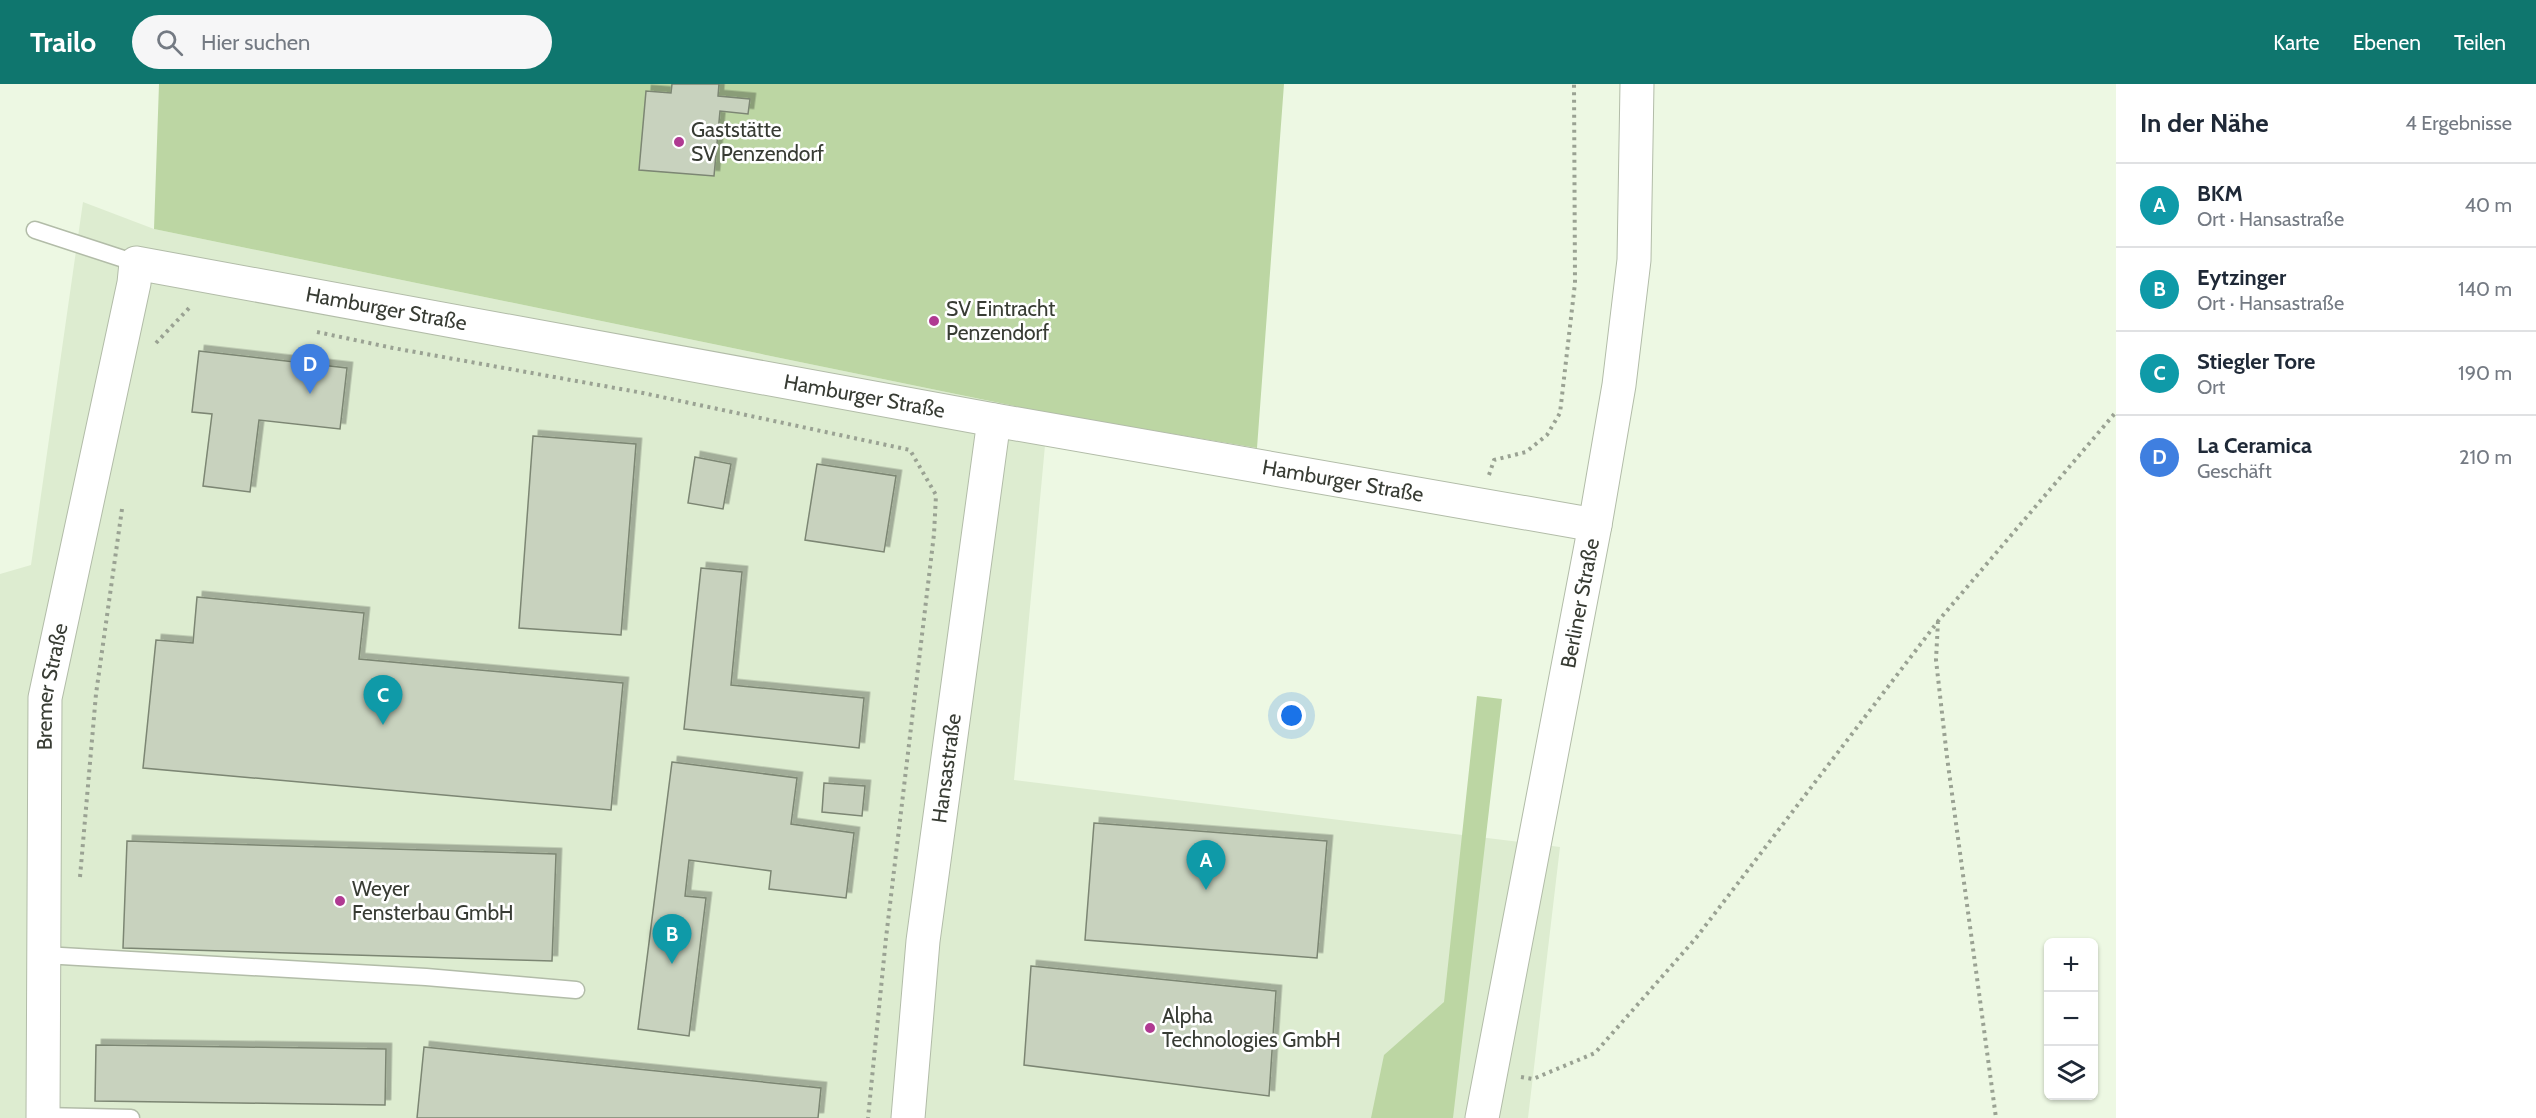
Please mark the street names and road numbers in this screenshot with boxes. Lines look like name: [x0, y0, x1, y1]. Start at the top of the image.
street label: Hamburger Straße: [304, 281, 469, 335]
street label: Hamburger Straße: [782, 369, 947, 423]
street label: Hamburger Straße: [1260, 454, 1426, 507]
street label: Berliner Straße: [1555, 536, 1604, 670]
street label: Bremer Straße: [31, 620, 73, 750]
street label: Hansastraße: [926, 712, 966, 825]

